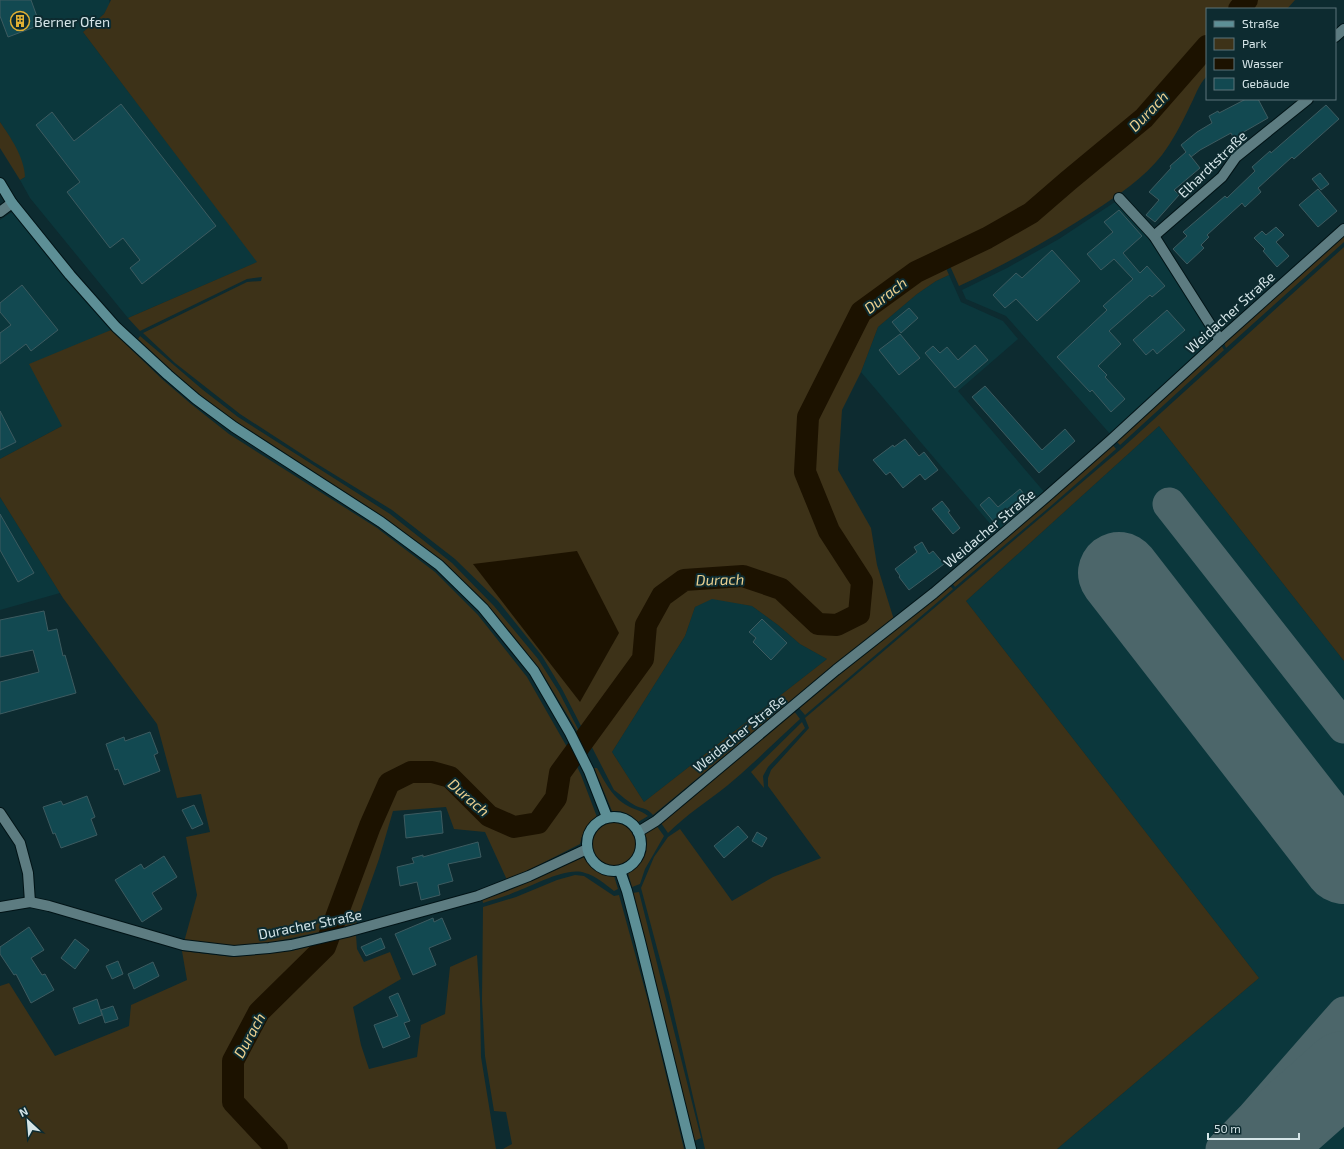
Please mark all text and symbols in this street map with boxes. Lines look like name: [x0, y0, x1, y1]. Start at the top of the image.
legend: [1206, 8, 1336, 100]
building icon: Berner Ofen: [9, 10, 31, 32]
place label: Berner Ofen: [34, 13, 110, 30]
text: Straße: [1242, 16, 1279, 30]
text: Park: [1242, 36, 1267, 50]
text: Wasser: [1242, 56, 1283, 70]
text: Gebäude: [1242, 76, 1290, 90]
water label: Durach: [1125, 87, 1171, 135]
street label: Elhardtstraße: [1174, 127, 1250, 201]
street label: Weidacher Straße: [1182, 268, 1278, 356]
water label: Durach: [860, 273, 910, 317]
street label: Weidacher Straße: [940, 485, 1038, 571]
water label: Durach: [695, 570, 745, 588]
street label: Weidacher Straße: [689, 691, 789, 775]
water label: Durach: [445, 774, 493, 820]
street label: Duracher Straße: [257, 906, 363, 942]
water label: Durach: [229, 1009, 269, 1061]
north arrow: [8, 1101, 48, 1141]
text: N: [17, 1104, 30, 1119]
scale bar: [1208, 1115, 1299, 1141]
text: 50 m: [1214, 1121, 1241, 1135]

